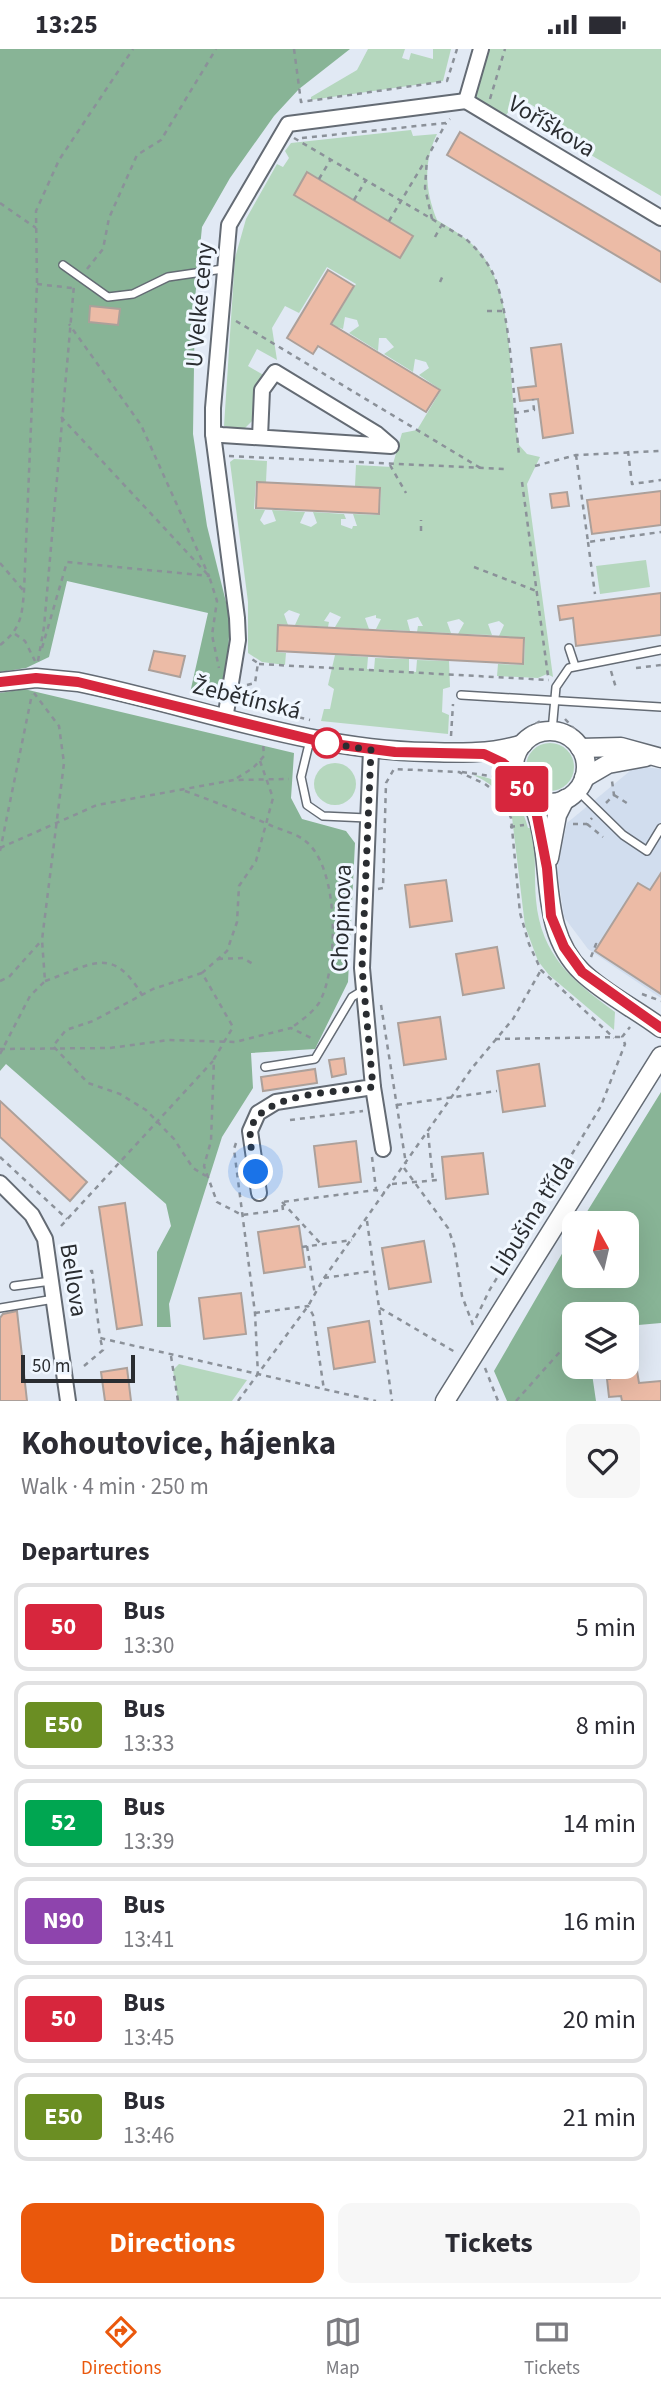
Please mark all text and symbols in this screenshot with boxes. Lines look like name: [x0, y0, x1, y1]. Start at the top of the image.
text: 13:25: [35, 6, 98, 43]
street label: Voříškova: [501, 87, 602, 166]
street label: U Velké ceny: [177, 241, 222, 369]
street label: Žebětínská: [189, 668, 305, 729]
unlabelled marker: [312, 728, 342, 758]
line badge: 50: [490, 766, 554, 812]
text: 50: [509, 771, 535, 806]
street label: Chopinova: [322, 864, 361, 973]
street label: Libušina třída: [481, 1148, 584, 1283]
your location: [238, 1154, 273, 1189]
north arrow: [562, 1211, 639, 1288]
map controls: [562, 1211, 639, 1379]
street label: Bellova: [50, 1241, 97, 1319]
button: layers: [562, 1302, 639, 1379]
scale bar: [21, 1352, 135, 1384]
text: 50 m: [32, 1353, 70, 1380]
text: Kohoutovice, hájenka: [21, 1420, 336, 1467]
button: heart: [566, 1424, 640, 1498]
text: Walk · 4 min · 250 m: [21, 1470, 209, 1503]
text: Departures: [21, 1533, 149, 1570]
text: Bus: [123, 1592, 165, 1629]
text: 50: [51, 1609, 76, 1644]
text: 5 min: [576, 1609, 636, 1646]
text: 13:30: [123, 1629, 174, 1662]
text: Bus: [123, 1690, 165, 1727]
text: E50: [44, 1707, 83, 1742]
text: 8 min: [576, 1707, 636, 1744]
text: 13:33: [123, 1727, 174, 1760]
text: Bus: [123, 1788, 165, 1825]
text: 52: [51, 1805, 76, 1840]
text: 14 min: [563, 1805, 636, 1842]
text: 13:39: [123, 1825, 174, 1858]
text: Bus: [123, 1886, 165, 1923]
text: N90: [43, 1903, 84, 1938]
text: 16 min: [563, 1903, 636, 1940]
text: 13:41: [123, 1923, 174, 1956]
text: Bus: [123, 1984, 165, 2021]
text: 50: [51, 2001, 76, 2036]
text: 20 min: [563, 2001, 636, 2038]
text: 13:45: [123, 2021, 174, 2054]
text: Bus: [123, 2082, 165, 2119]
text: E50: [44, 2099, 83, 2134]
text: 21 min: [563, 2099, 636, 2136]
text: 13:46: [123, 2119, 174, 2152]
button: Directions: [21, 2203, 324, 2283]
button: Tickets: [338, 2203, 640, 2283]
tab: Directions: [81, 2313, 162, 2382]
tab: Map: [324, 2313, 362, 2382]
tab: Tickets: [524, 2313, 580, 2382]

